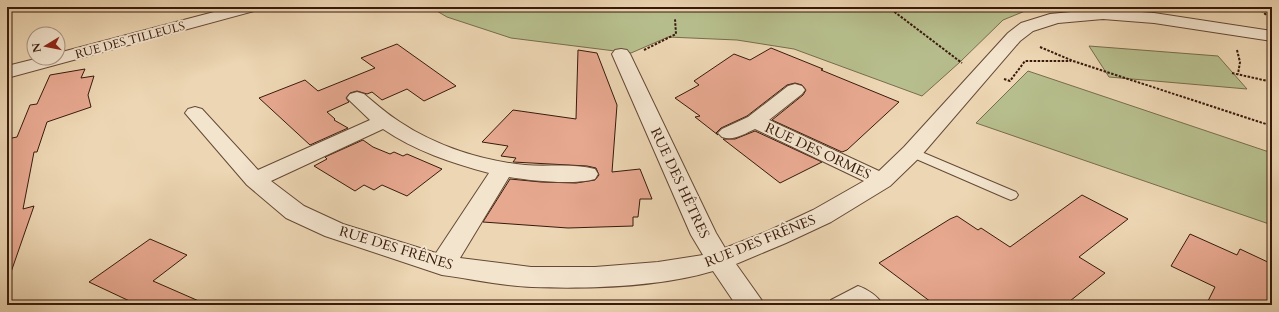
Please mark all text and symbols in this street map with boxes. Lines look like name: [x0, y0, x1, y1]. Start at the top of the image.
street label: RUE DES TILLEULS: [73, 18, 187, 62]
north arrow: [26, 26, 66, 66]
text: N: [28, 41, 45, 54]
street label: RUE DES ORMES: [762, 118, 874, 184]
street label: RUE DES HÊTRES: [646, 124, 714, 242]
street label: RUE DES FRÊNES: [702, 210, 818, 272]
street label: RUE DES FRÊNES: [337, 222, 455, 274]

